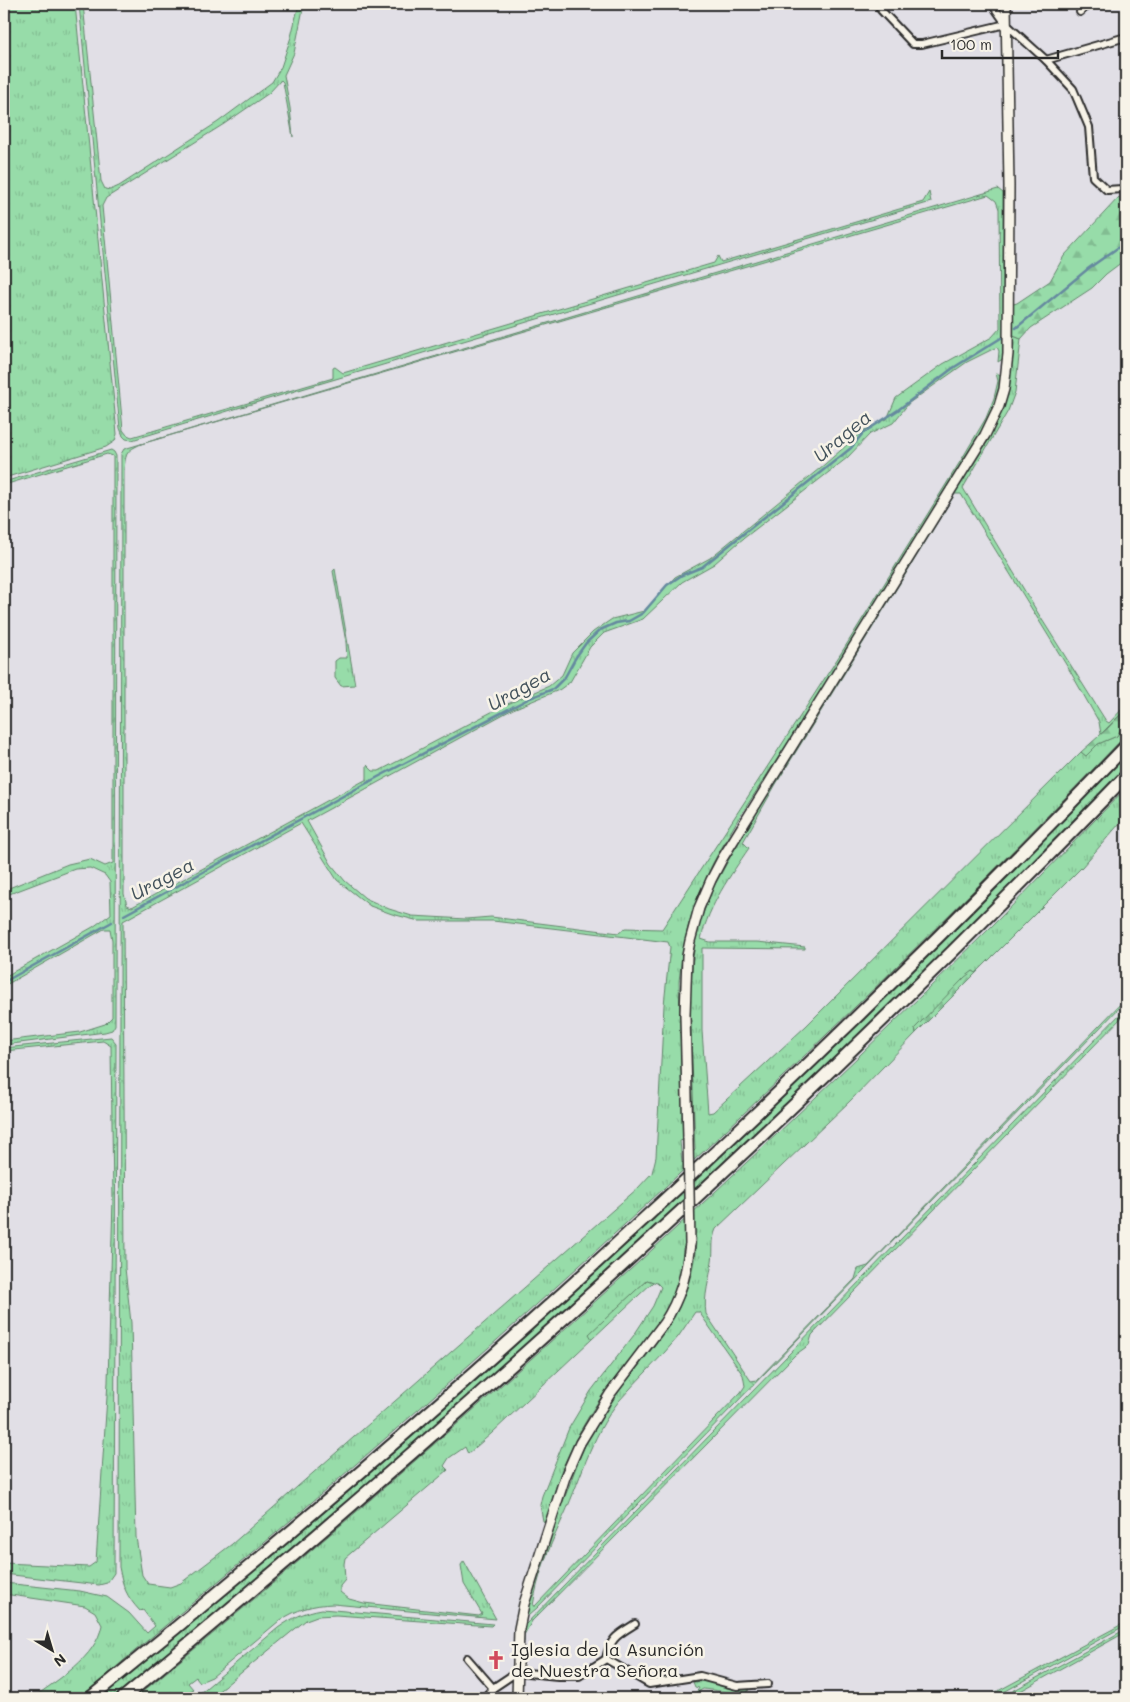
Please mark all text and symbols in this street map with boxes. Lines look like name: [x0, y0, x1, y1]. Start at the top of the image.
scale bar: [942, 28, 1059, 60]
text: 100 m: [950, 34, 992, 54]
water label: Uragea: [807, 404, 876, 467]
water label: Uragea: [483, 661, 555, 716]
water label: Uragea: [126, 851, 198, 906]
north arrow: [28, 1624, 78, 1674]
place label: Iglesia de la Asunción de Nuestra Señora: [511, 1637, 704, 1682]
church icon: Iglesia de la Asunción de Nuestra Señora: [485, 1649, 507, 1671]
text: N: [50, 1650, 70, 1671]

